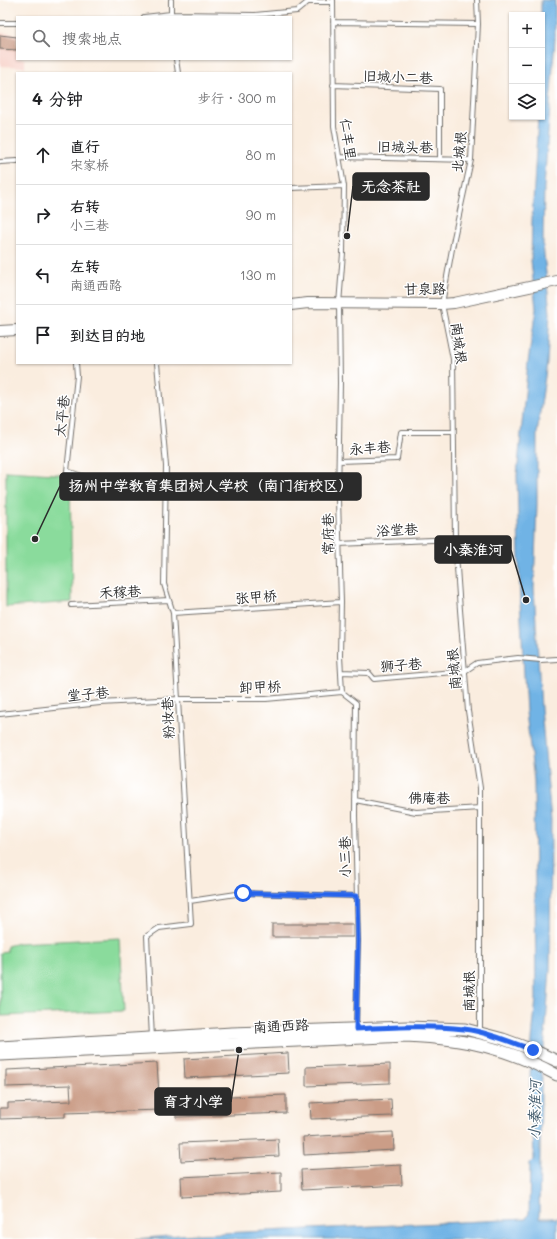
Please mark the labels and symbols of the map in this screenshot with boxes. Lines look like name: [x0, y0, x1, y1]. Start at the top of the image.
street label: 旧城小二巷: [363, 66, 434, 87]
street label: 仁丰里: [336, 117, 361, 161]
street label: 北城根: [447, 130, 470, 174]
street label: 旧城头巷: [377, 137, 434, 157]
callout: 无念茶社: [353, 173, 429, 200]
text: 无念茶社: [361, 176, 421, 196]
street label: 甘泉路: [404, 279, 446, 298]
street label: 南城根: [447, 321, 472, 365]
street label: 太平巷: [50, 393, 73, 438]
street label: 永丰巷: [348, 436, 393, 458]
callout: 扬州中学教育集团树人学校（南门街校区）: [60, 473, 361, 500]
text: 扬州中学教育集团树人学校（南门街校区）: [68, 475, 354, 495]
street label: 常府巷: [318, 512, 337, 555]
street label: 浴堂巷: [376, 519, 419, 540]
callout: 小秦淮河: [435, 536, 511, 563]
text: 小秦淮河: [443, 539, 503, 559]
street label: 禾稼巷: [99, 581, 142, 602]
street label: 张甲桥: [234, 586, 278, 607]
street label: 南城根: [442, 647, 465, 691]
street label: 狮子巷: [379, 653, 424, 675]
street label: 卸甲桥: [239, 676, 281, 697]
street label: 堂子巷: [66, 682, 111, 705]
street label: 粉妆巷: [157, 696, 178, 739]
street label: 佛庵巷: [408, 788, 451, 807]
street label: 小三巷: [335, 835, 354, 878]
route start: [234, 884, 252, 902]
street label: 南城根: [459, 970, 478, 1012]
street label: 南通西路: [253, 1015, 309, 1036]
route end: [524, 1041, 542, 1059]
water label: 小秦淮河: [523, 1077, 545, 1140]
callout: 育才小学: [155, 1088, 231, 1115]
text: 育才小学: [163, 1091, 223, 1111]

